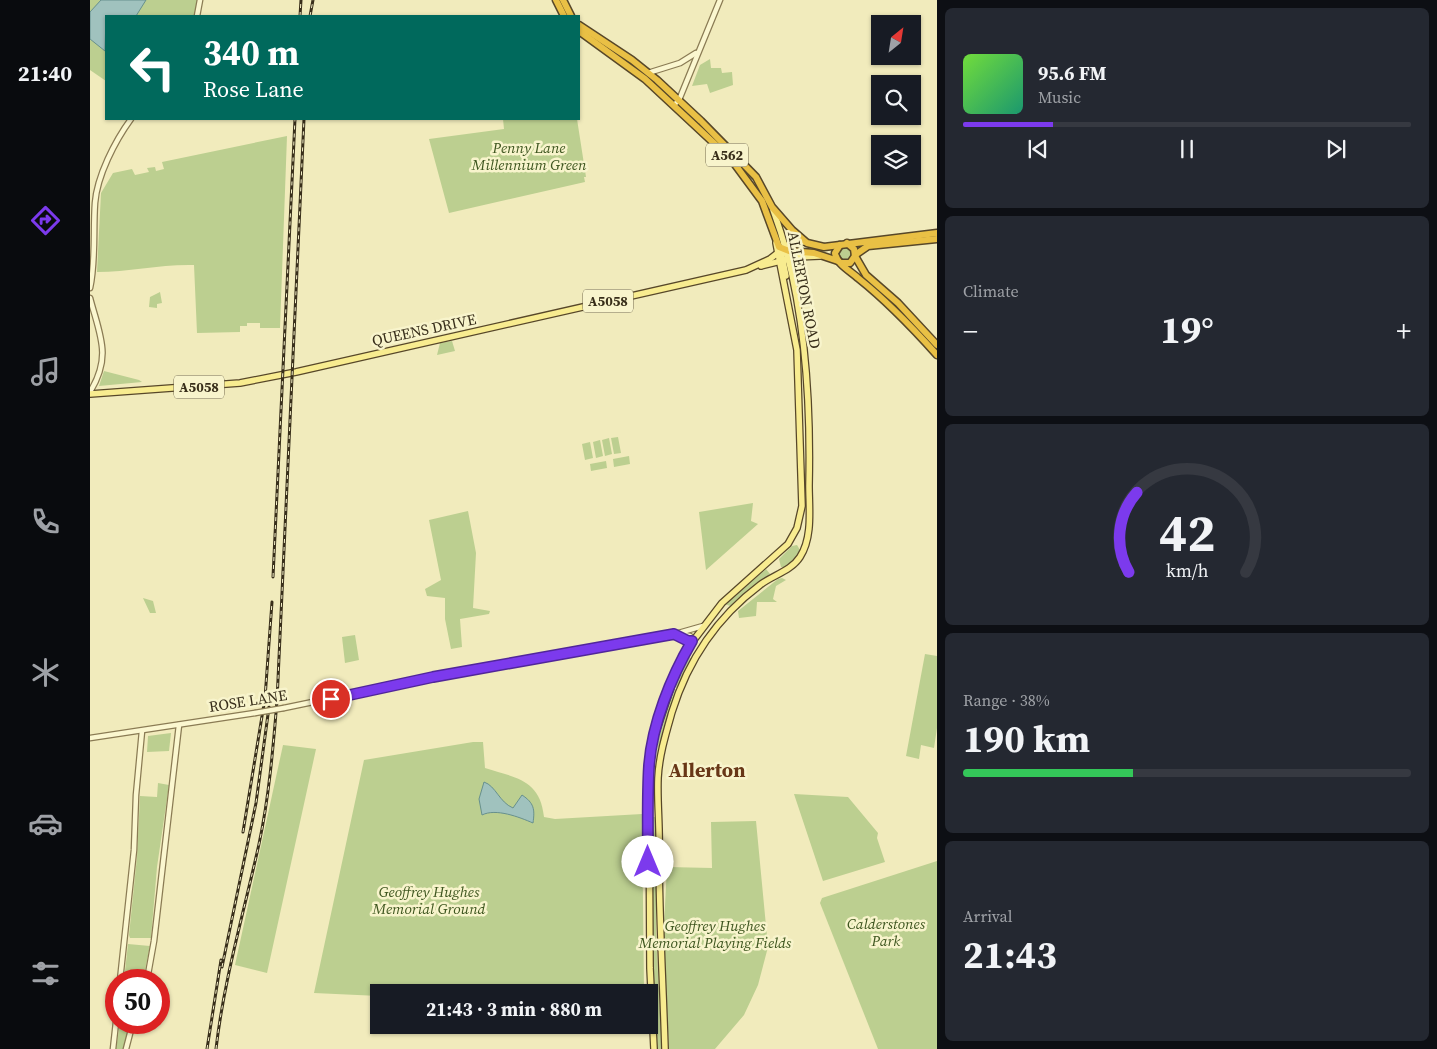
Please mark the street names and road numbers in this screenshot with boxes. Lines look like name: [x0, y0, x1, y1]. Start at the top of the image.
road number: A562: [706, 144, 748, 166]
street label: ALLERTON ROAD: [783, 229, 826, 350]
road number: A5058: [583, 290, 633, 312]
street label: QUEENS DRIVE: [370, 308, 478, 351]
road number: A5058: [174, 376, 224, 398]
street label: ROSE LANE: [207, 684, 288, 717]

